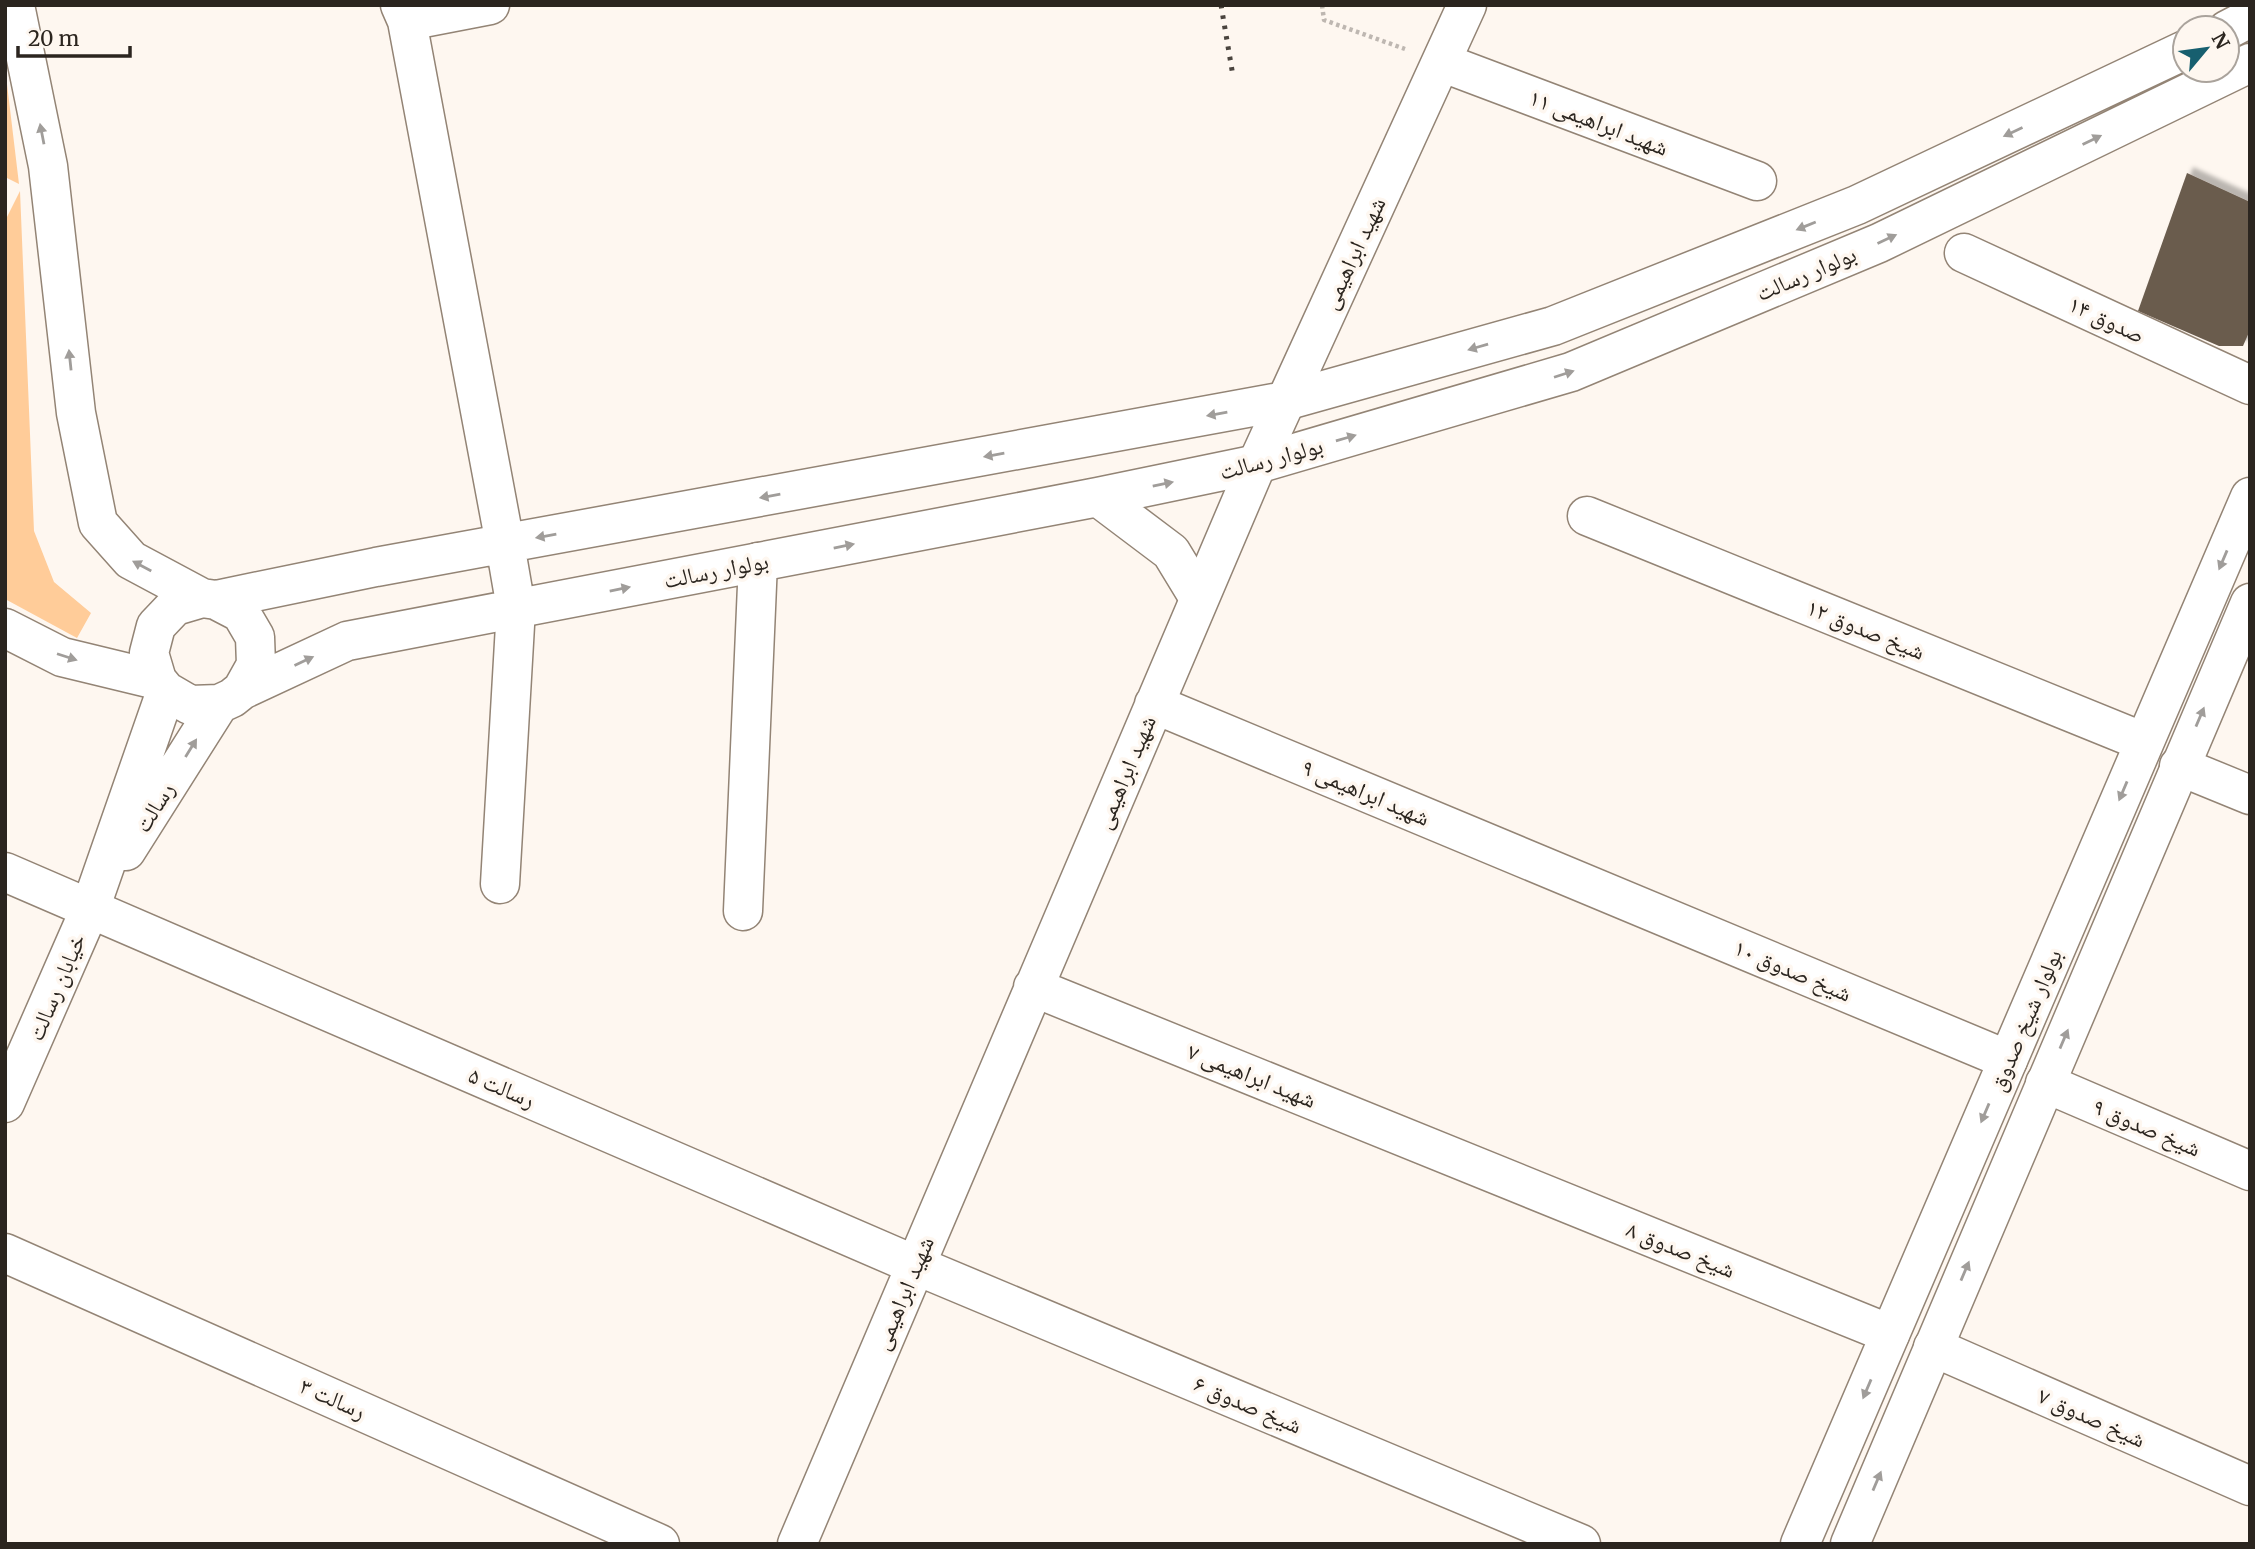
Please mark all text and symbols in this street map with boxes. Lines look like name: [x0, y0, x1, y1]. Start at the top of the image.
scale bar: [18, 14, 130, 58]
north arrow: [2171, 14, 2241, 84]
text: 20 m: [28, 25, 80, 52]
text: N: [2207, 28, 2235, 53]
street label: شهید ابراهیمی ۱۱: [1525, 82, 1673, 162]
one-way arrow: [37, 123, 48, 145]
one-way arrow: [2003, 126, 2023, 137]
one-way arrow: [2082, 134, 2102, 145]
street label: شهید ابراهیمی: [1314, 192, 1392, 314]
one-way arrow: [1795, 220, 1816, 231]
one-way arrow: [1877, 233, 1897, 245]
street label: بولوار رسالت: [1752, 239, 1860, 307]
street label: صدوق ۱۴: [2064, 289, 2150, 349]
one-way arrow: [1467, 342, 1488, 352]
one-way arrow: [65, 349, 76, 371]
one-way arrow: [1554, 368, 1575, 379]
one-way arrow: [1206, 409, 1228, 420]
street label: بولوار رسالت: [1216, 430, 1326, 486]
one-way arrow: [1336, 432, 1357, 442]
one-way arrow: [983, 449, 1005, 460]
one-way arrow: [1152, 478, 1174, 489]
one-way arrow: [759, 490, 781, 501]
one-way arrow: [535, 531, 557, 542]
one-way arrow: [833, 540, 855, 551]
street label: بولوار رسالت: [661, 546, 771, 594]
one-way arrow: [2217, 549, 2228, 570]
one-way arrow: [132, 560, 151, 572]
one-way arrow: [609, 583, 631, 594]
street label: شیخ صدوق ۱۲: [1802, 592, 1929, 667]
one-way arrow: [57, 652, 78, 663]
one-way arrow: [294, 655, 314, 667]
one-way arrow: [2195, 706, 2206, 727]
street label: شهید ابراهیمی: [1088, 711, 1162, 833]
one-way arrow: [185, 738, 198, 757]
street label: شهید ابراهیمی ۹: [1298, 752, 1434, 832]
street label: رسالت: [128, 777, 180, 837]
one-way arrow: [2118, 781, 2129, 802]
street label: خیابان رسالت: [21, 929, 91, 1045]
street label: شیخ صدوق ۱۰: [1729, 932, 1856, 1009]
street label: بولوار شیخ صدوق: [1982, 945, 2069, 1096]
one-way arrow: [2058, 1028, 2069, 1049]
street label: شهید ابراهیمی ۷: [1183, 1036, 1321, 1114]
street label: رسالت ۵: [464, 1060, 540, 1114]
street label: شیخ صدوق ۹: [2088, 1091, 2205, 1164]
one-way arrow: [1980, 1102, 1991, 1123]
street label: شیخ صدوق ۸: [1622, 1214, 1740, 1285]
street label: شهید ابراهیمی: [866, 1232, 940, 1354]
one-way arrow: [1960, 1261, 1971, 1282]
street label: شیخ صدوق ۶: [1189, 1368, 1306, 1441]
street label: رسالت ۳: [295, 1371, 371, 1425]
one-way arrow: [1861, 1379, 1872, 1400]
street label: شیخ صدوق ۷: [2033, 1380, 2150, 1454]
one-way arrow: [1871, 1471, 1883, 1491]

